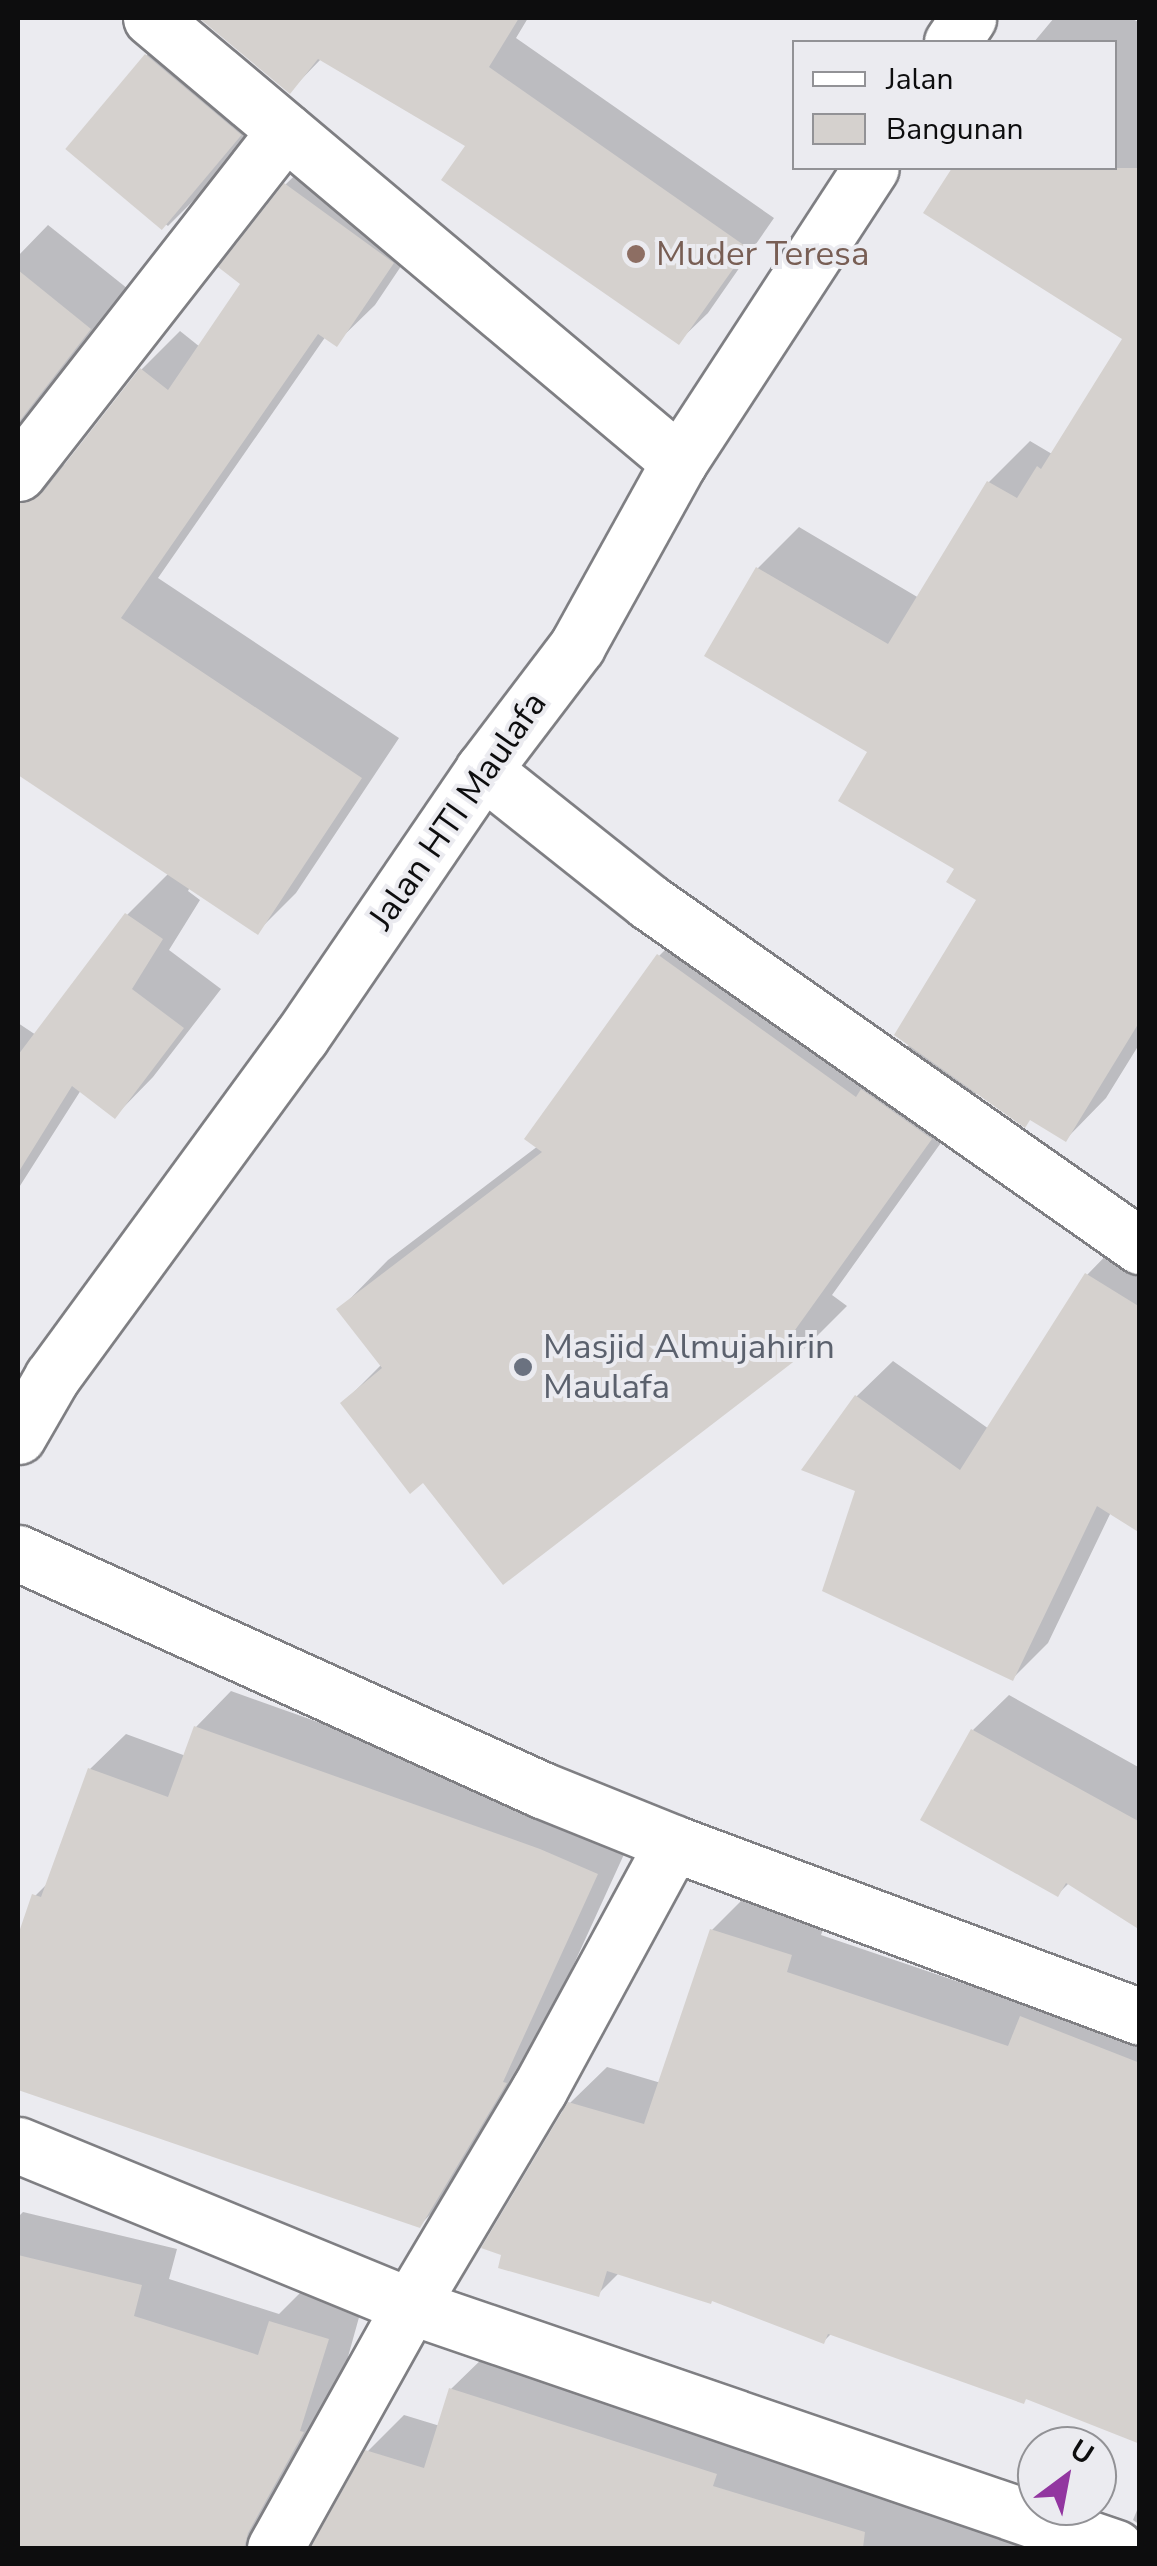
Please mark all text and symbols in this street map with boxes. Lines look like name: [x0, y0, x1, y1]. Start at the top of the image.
legend: [792, 40, 1117, 170]
text: Jalan: [886, 59, 953, 100]
text: Bangunan: [886, 109, 1024, 150]
place label: Muder Teresa: [656, 233, 869, 275]
marker: Muder Teresa: [625, 243, 647, 265]
street label: Jalan HTI Maulafa: [360, 684, 556, 938]
place label: Masjid Almujahirin Maulafa: [543, 1326, 835, 1408]
marker: Masjid Almujahirin Maulafa: [512, 1356, 534, 1378]
north arrow: [1017, 2426, 1117, 2526]
text: U: [1063, 2431, 1101, 2474]

